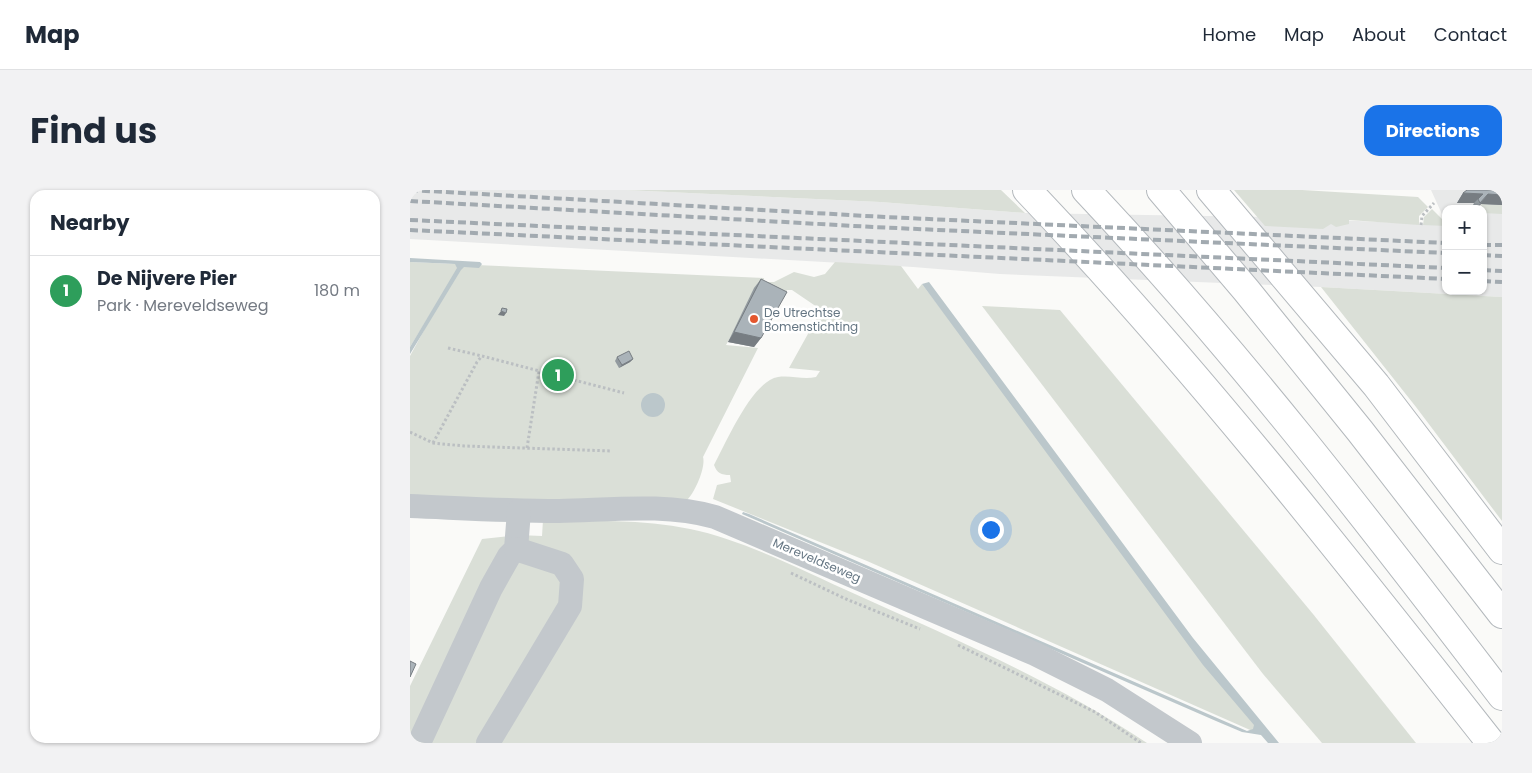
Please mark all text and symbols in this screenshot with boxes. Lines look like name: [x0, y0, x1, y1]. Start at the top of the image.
text: Map: [25, 18, 80, 51]
text: Home: [1202, 22, 1256, 47]
text: Map: [1284, 22, 1324, 47]
text: About: [1352, 22, 1406, 47]
text: Contact: [1434, 22, 1507, 47]
button: Directions: [1364, 105, 1502, 156]
text: Find us: [30, 106, 157, 155]
map controls: [1442, 205, 1487, 295]
button: +: [1442, 205, 1487, 250]
text: Nearby: [50, 208, 130, 237]
button: −: [1442, 250, 1487, 295]
text: De Nijvere Pier: [97, 265, 237, 292]
text: 1: [63, 279, 69, 302]
text: 180 m: [314, 279, 360, 302]
text: Park · Mereveldseweg: [97, 294, 269, 317]
place label: De Utrechtse Bomenstichting: [764, 304, 858, 335]
marker: De Utrechtse Bomenstichting: [748, 313, 760, 325]
pin: 1: [542, 356, 574, 394]
your location: [978, 517, 1004, 543]
street label: Mereveldseweg: [770, 534, 864, 586]

